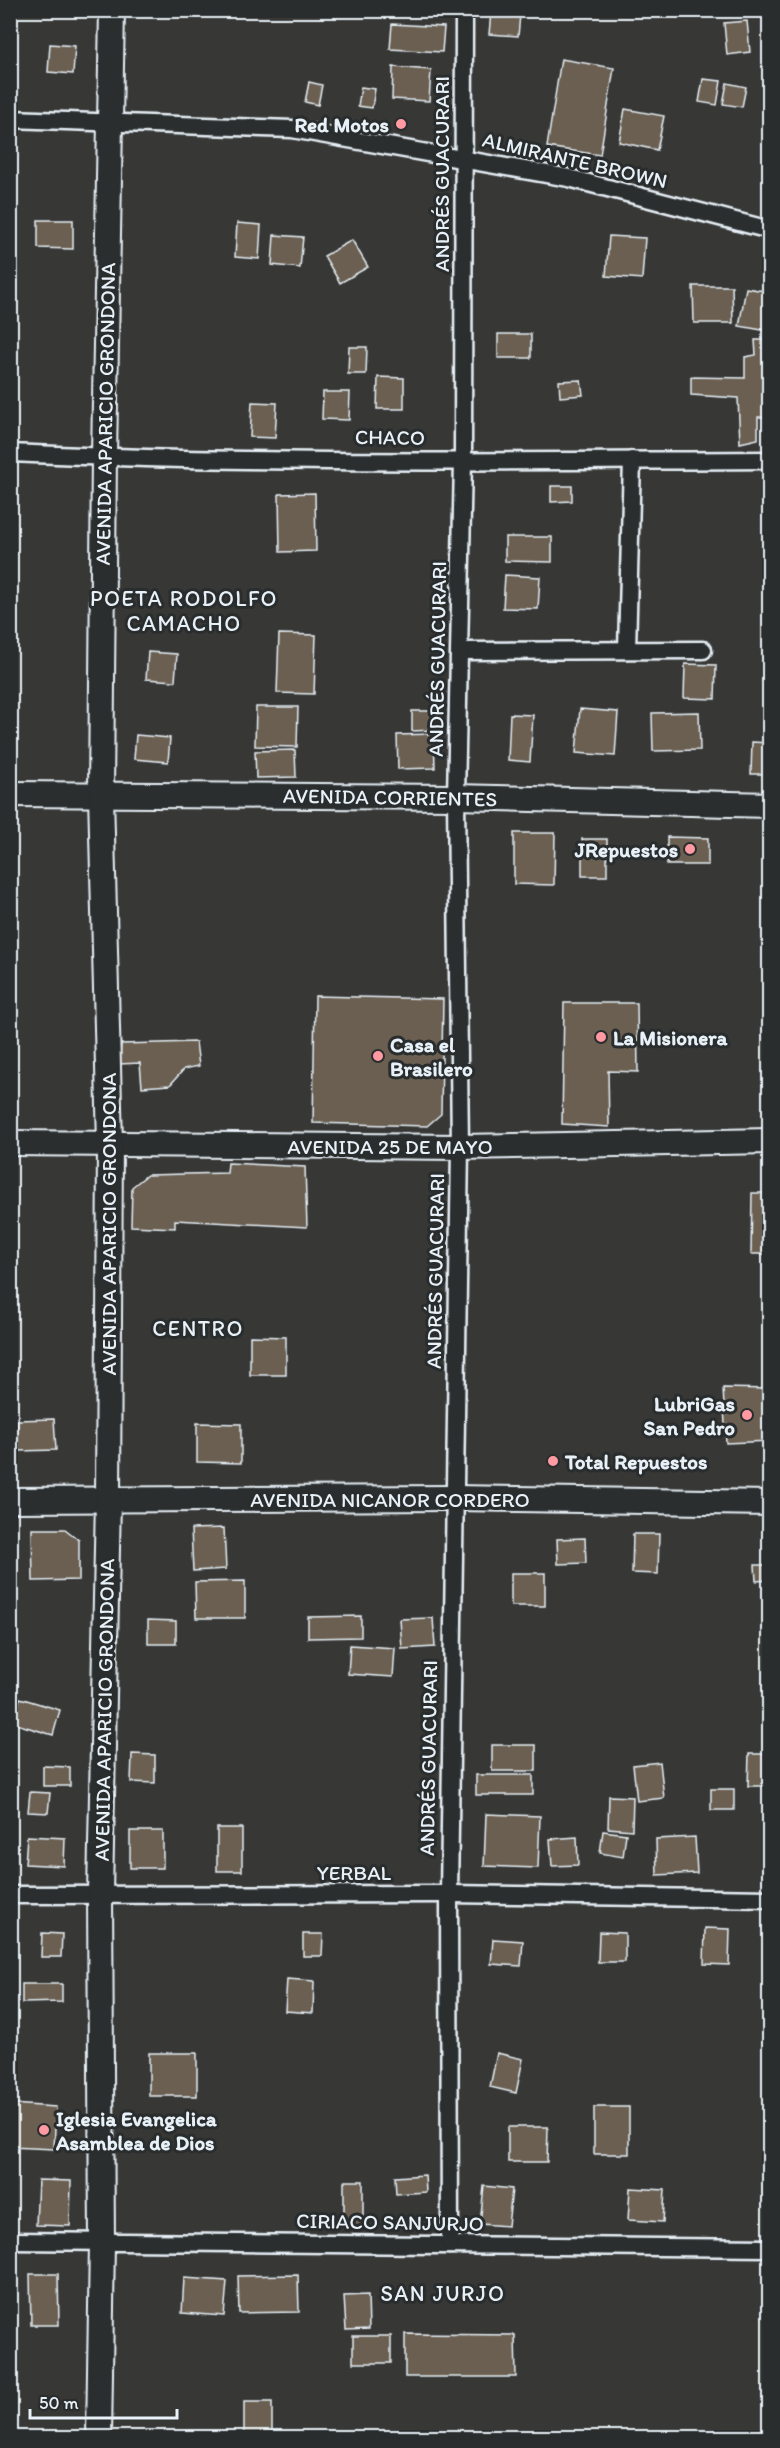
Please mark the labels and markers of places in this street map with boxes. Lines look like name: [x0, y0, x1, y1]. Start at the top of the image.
place label: Red Motos: [295, 112, 389, 137]
marker: Red Motos: [394, 117, 408, 131]
place label: JRepuestos: [574, 837, 678, 863]
marker: JRepuestos: [683, 842, 697, 856]
place label: La Misionera: [613, 1025, 729, 1050]
marker: La Misionera: [594, 1030, 608, 1044]
place label: Casa el Brasilero: [390, 1032, 473, 1081]
marker: Casa el Brasilero: [371, 1049, 385, 1063]
place label: LubriGas San Pedro: [643, 1391, 735, 1440]
marker: LubriGas San Pedro: [740, 1408, 754, 1422]
place label: Total Repuestos: [564, 1449, 707, 1475]
marker: Total Repuestos: [546, 1454, 560, 1468]
place label: Iglesia Evangelica Asamblea de Dios: [55, 2106, 218, 2155]
marker: Iglesia Evangelica Asamblea de Dios: [37, 2123, 51, 2137]

